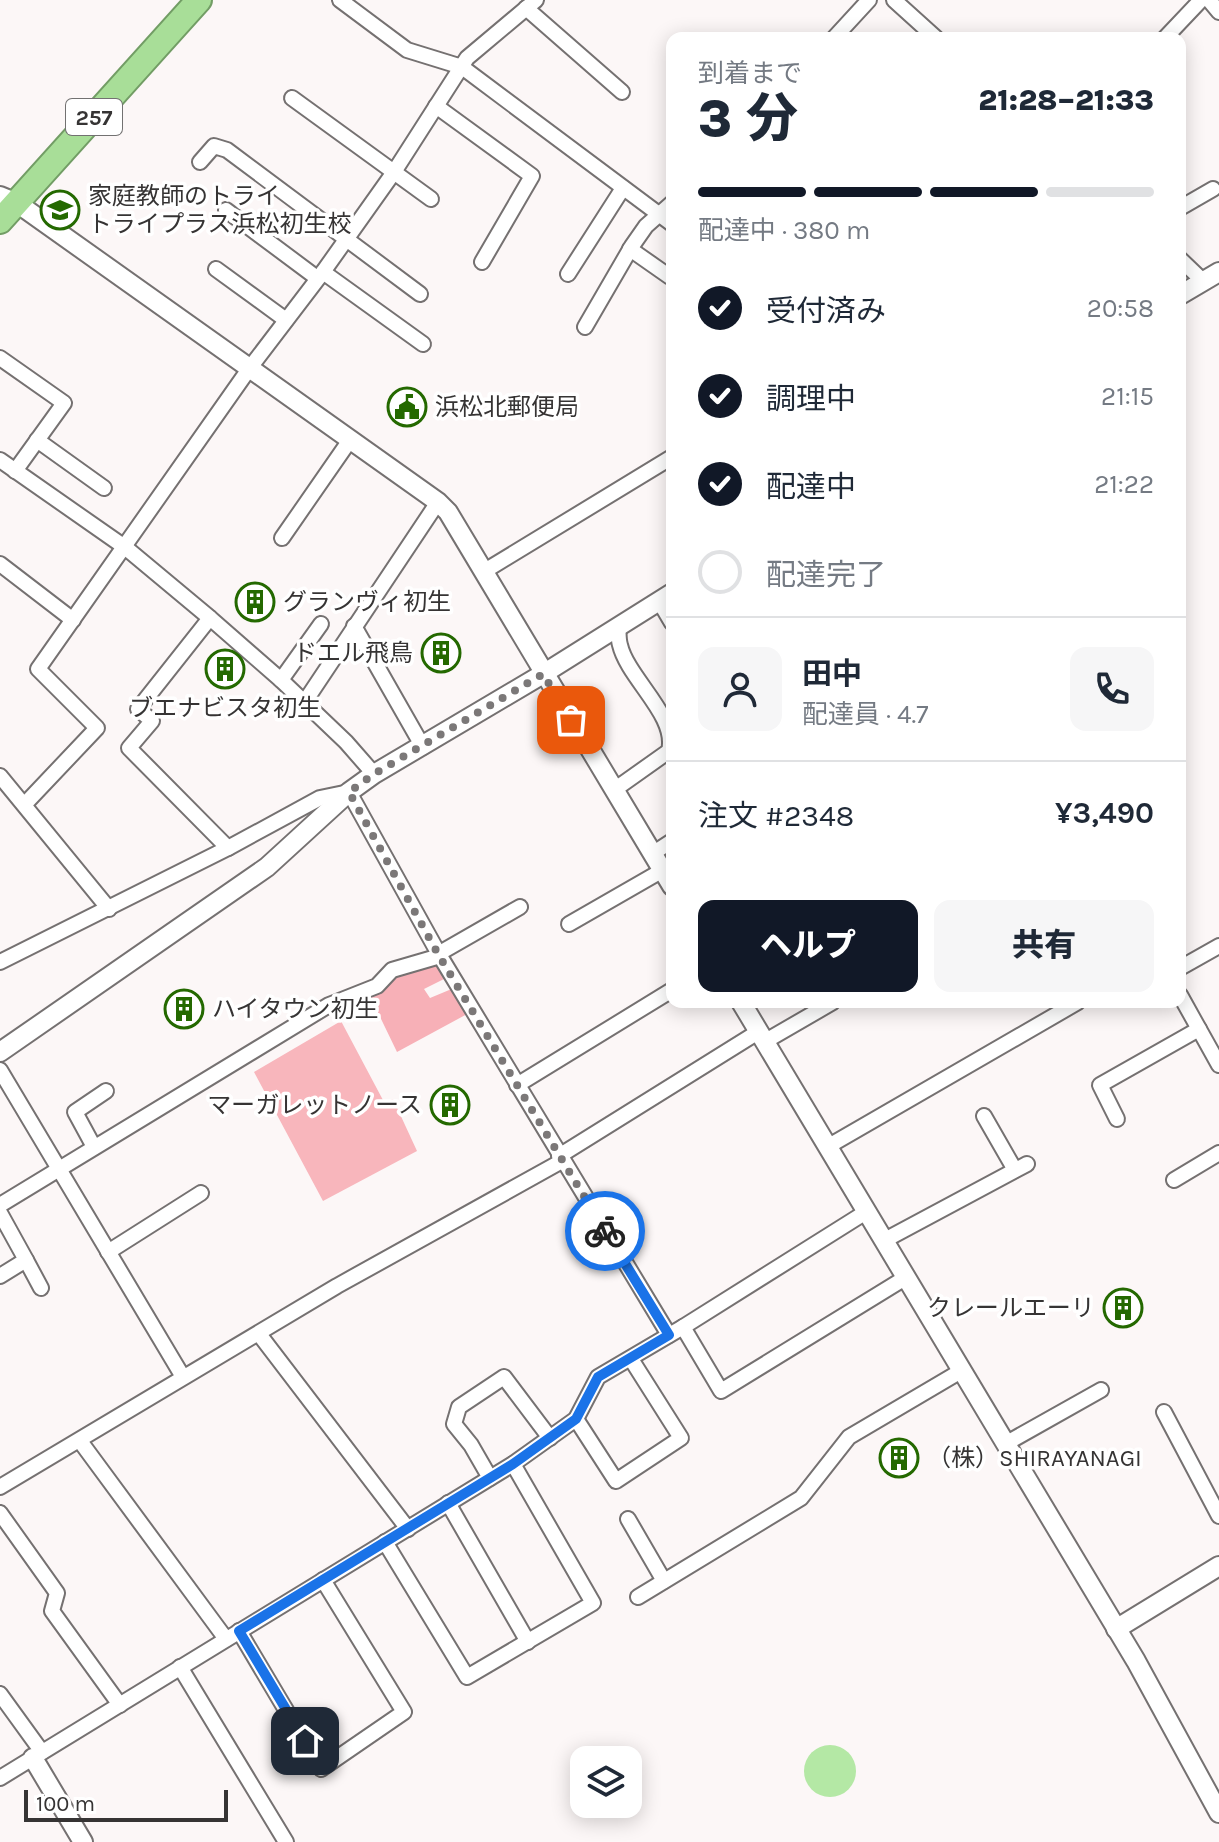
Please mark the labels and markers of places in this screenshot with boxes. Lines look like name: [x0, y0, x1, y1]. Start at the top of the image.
place label: 家庭教師のトライ トライプラス浜松初生校: [88, 182, 352, 238]
school or university icon: 家庭教師のトライ トライプラス浜松初生校: [39, 189, 81, 231]
public building icon: 浜松北郵便局: [386, 386, 428, 428]
place label: 浜松北郵便局: [435, 393, 579, 421]
building icon: グランヴィ初生: [234, 581, 276, 623]
place label: グランヴィ初生: [283, 588, 451, 616]
building icon: ドエル飛鳥: [420, 632, 462, 674]
place label: ドエル飛鳥: [293, 639, 413, 667]
building icon: ブエナビスタ初生: [204, 648, 246, 690]
pin: [537, 686, 605, 754]
place label: ブエナビスタ初生: [129, 694, 321, 722]
building icon: ハイタウン初生: [163, 988, 205, 1030]
place label: ハイタウン初生: [212, 995, 379, 1023]
building icon: マーガレットノース: [429, 1084, 471, 1126]
place label: マーガレットノース: [207, 1091, 422, 1119]
building icon: クレールエーリ: [1102, 1287, 1144, 1329]
place label: クレールエーリ: [927, 1294, 1095, 1322]
building icon: （株）SHIRAYANAGI: [878, 1437, 920, 1479]
place label: （株）SHIRAYANAGI: [927, 1444, 1142, 1472]
pin: [271, 1707, 339, 1775]

